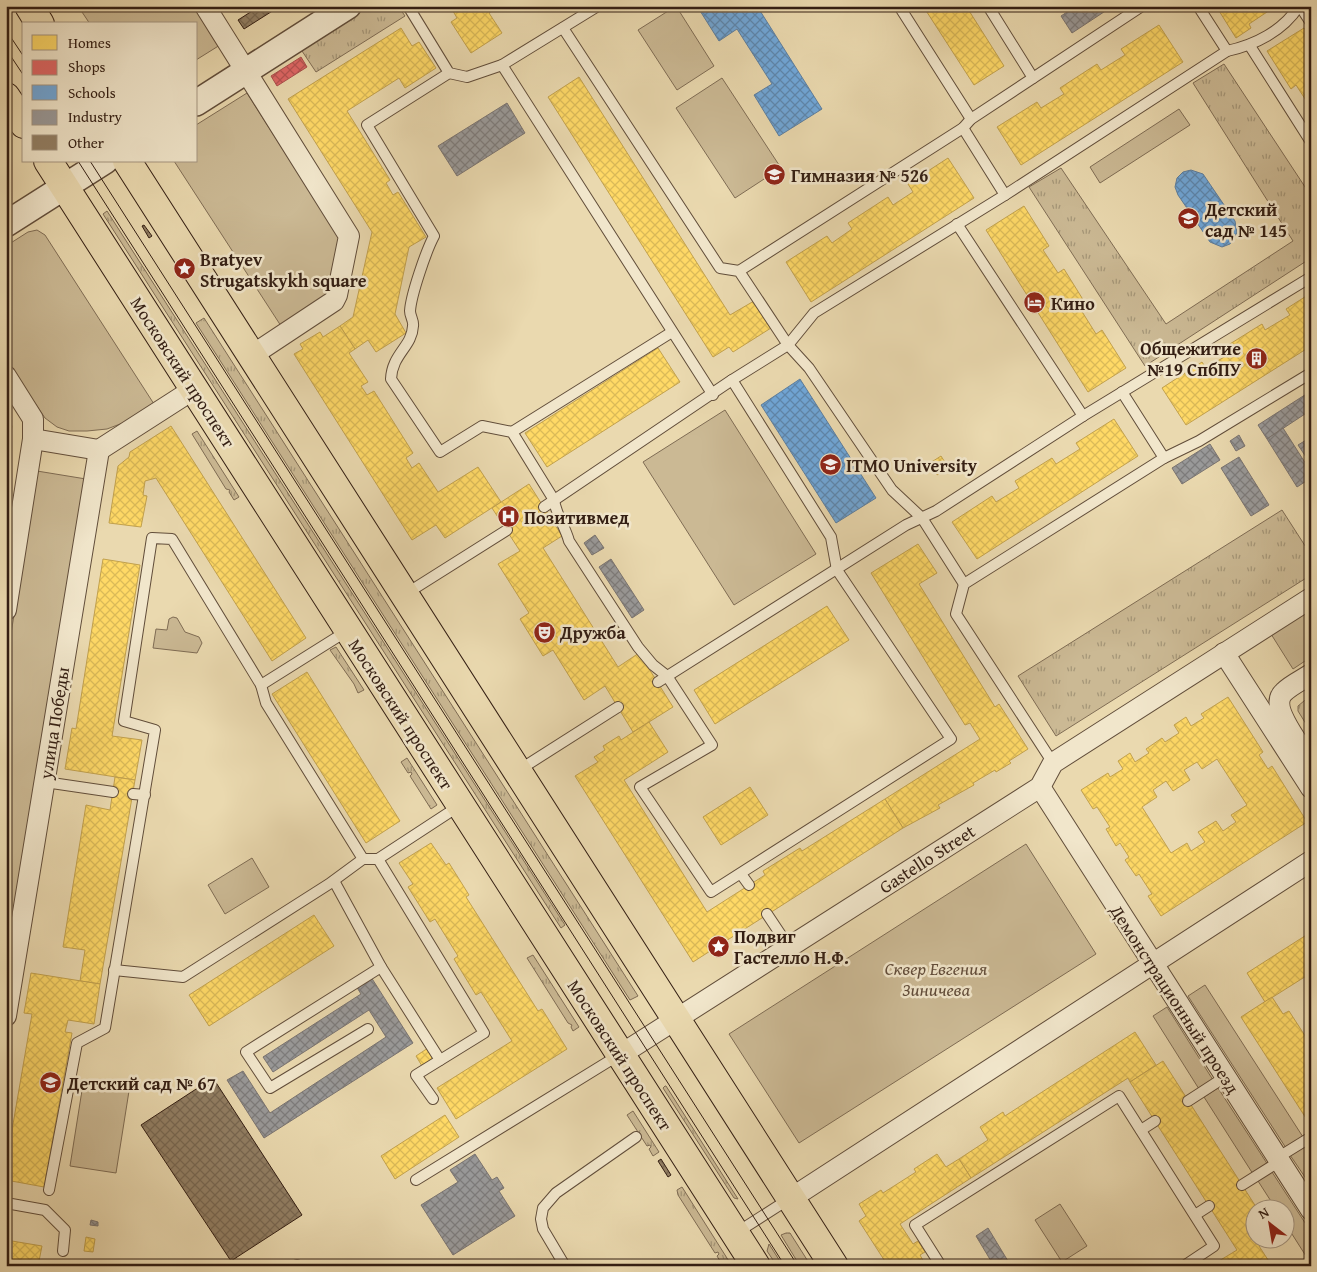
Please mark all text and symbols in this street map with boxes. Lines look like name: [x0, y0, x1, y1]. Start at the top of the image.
legend: [22, 22, 198, 162]
text: Homes: [68, 32, 111, 53]
text: Shops: [68, 56, 105, 77]
text: Schools: [68, 82, 116, 103]
text: Industry: [68, 106, 123, 127]
text: Other: [68, 132, 104, 153]
place label: Гимназия № 526: [791, 162, 928, 189]
school or university icon: Гимназия № 526: [763, 163, 787, 187]
place label: Детский сад № 145: [1204, 196, 1287, 244]
school or university icon: Детский сад № 145: [1177, 207, 1201, 231]
place label: Bratyev Strugatskykh square: [200, 246, 367, 294]
place icon: Bratyev Strugatskykh square: [172, 257, 196, 281]
place label: Кино: [1051, 290, 1095, 317]
street label: Московский проспект: [124, 291, 242, 453]
hotel icon: Кино: [1023, 291, 1047, 315]
place label: Общежитие №19 СпбПУ: [1140, 335, 1242, 383]
building icon: Общежитие №19 СпбПУ: [1245, 346, 1269, 370]
place label: ITMO University: [846, 452, 978, 479]
school or university icon: ITMO University: [818, 453, 842, 477]
place label: Позитивмед: [524, 504, 629, 531]
hospital icon: Позитивмед: [496, 505, 520, 529]
place label: Дружба: [559, 619, 626, 646]
theatre icon: Дружба: [532, 620, 556, 644]
street label: Московский проспект: [342, 633, 460, 795]
street label: улица Победы: [32, 665, 76, 782]
street label: Gastello Street: [874, 817, 981, 900]
street label: Демонстрационный проезд: [1103, 898, 1247, 1099]
place label: Подвиг Гастелло Н.Ф.: [734, 923, 849, 971]
place icon: Подвиг Гастелло Н.Ф.: [706, 934, 730, 958]
park label: Сквер Евгения Зиничева: [885, 955, 987, 1003]
street label: Московский проспект: [561, 974, 679, 1136]
place label: Детский сад № 67: [66, 1070, 216, 1097]
school or university icon: Детский сад № 67: [39, 1071, 63, 1095]
north arrow: [1244, 1200, 1294, 1250]
text: N: [1254, 1202, 1273, 1224]

